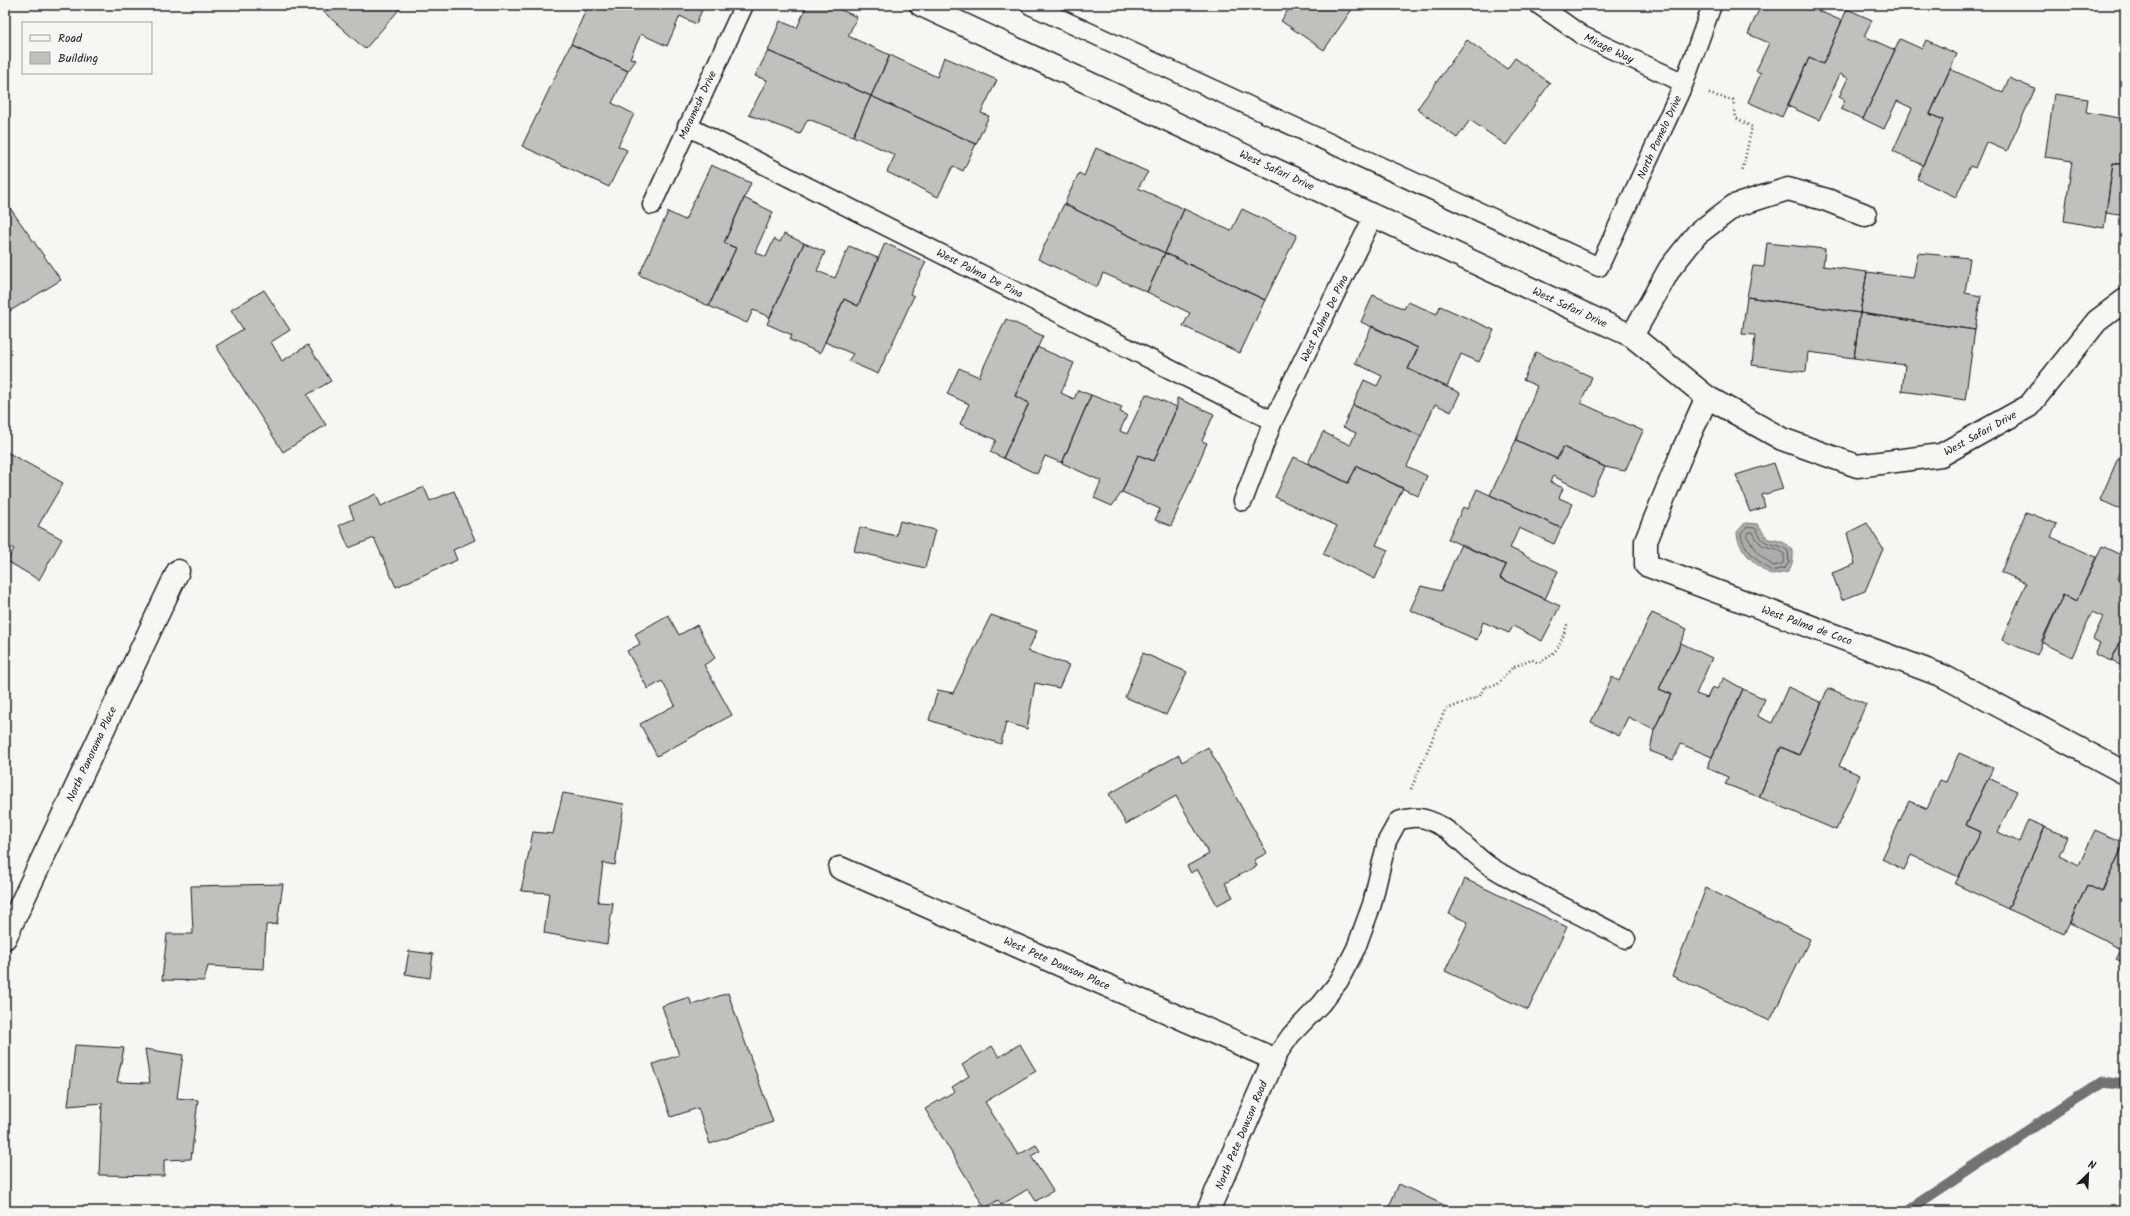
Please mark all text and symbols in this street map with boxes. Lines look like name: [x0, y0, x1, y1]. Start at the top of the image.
legend: [22, 22, 152, 74]
text: Road: [58, 29, 83, 48]
street label: Mirage Way: [1581, 29, 1637, 69]
text: Building: [58, 49, 98, 68]
street label: Maramesh Drive: [674, 68, 722, 143]
street label: North Pomelo Drive: [1633, 93, 1687, 182]
street label: West Safari Drive: [1236, 146, 1317, 196]
street label: West Palma De Pina: [933, 244, 1026, 304]
street label: West Palma De Pina: [1296, 272, 1354, 365]
street label: West Safari Drive: [1529, 283, 1610, 333]
street label: West Safari Drive: [1941, 406, 2020, 461]
street label: West Palma de Coco: [1759, 601, 1855, 651]
street label: North Panorama Place: [62, 704, 122, 805]
street label: West Pete Dawson Place: [1001, 932, 1113, 995]
street label: North Pete Dawson Road: [1211, 1078, 1273, 1193]
north arrow: [2068, 1154, 2108, 1194]
text: N: [2085, 1156, 2099, 1175]

